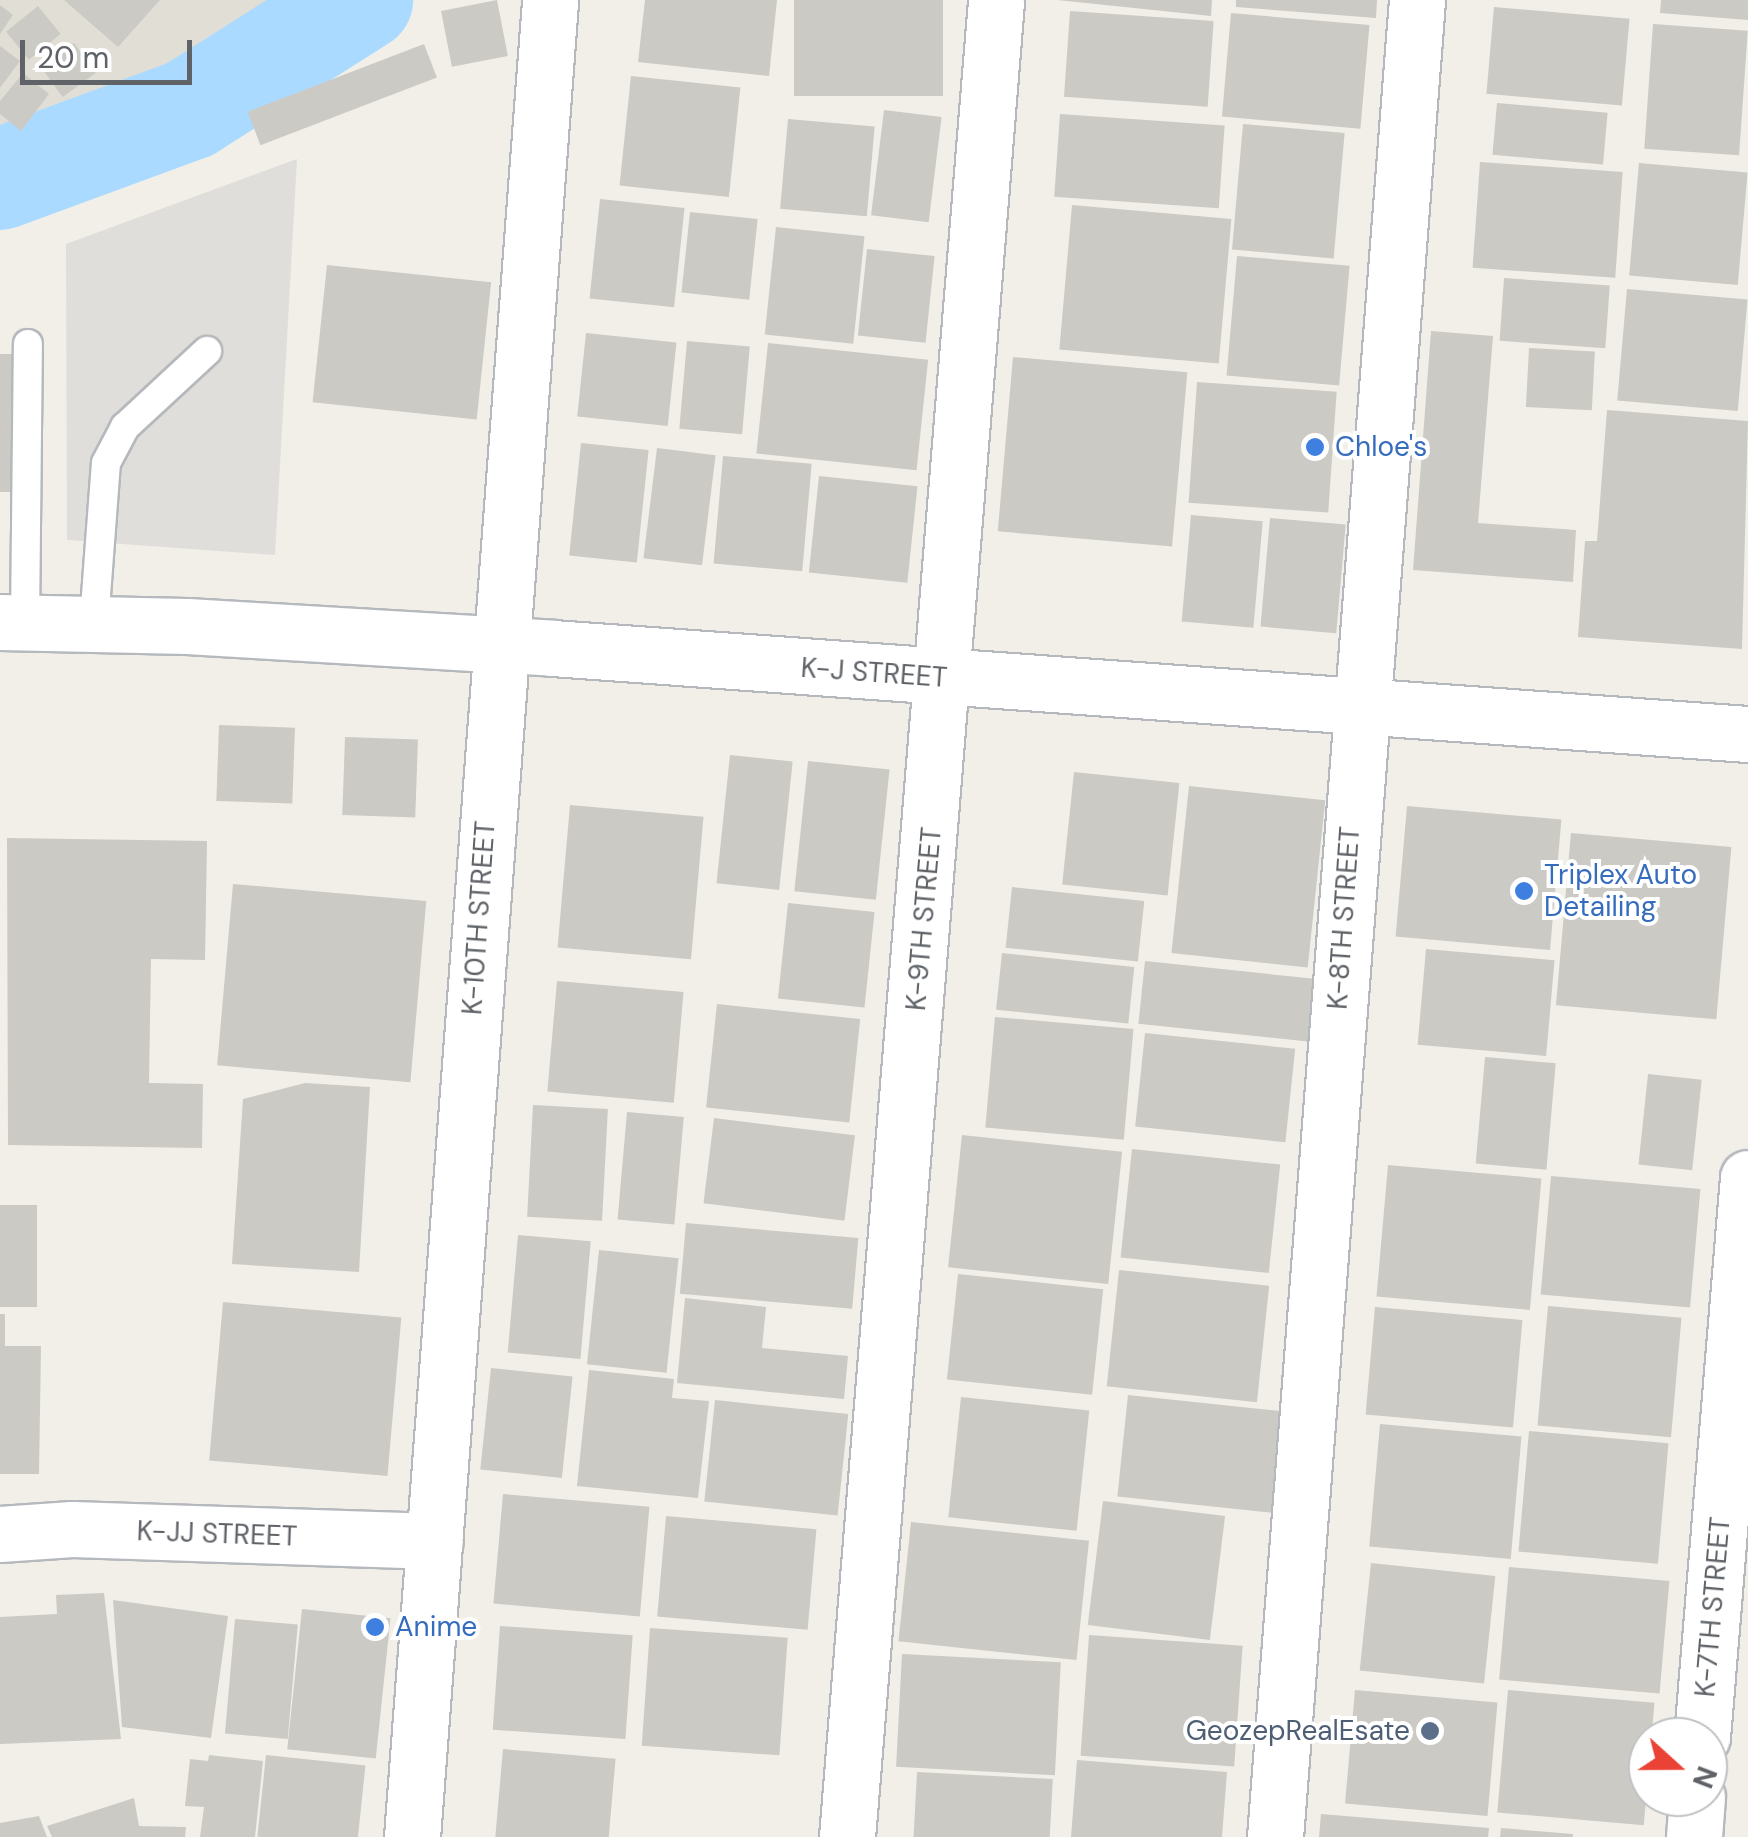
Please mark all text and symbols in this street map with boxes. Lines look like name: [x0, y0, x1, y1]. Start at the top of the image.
scale bar: [25, 20, 198, 82]
text: 20 m: [37, 38, 109, 77]
place label: Chloe's: [1335, 430, 1427, 464]
marker: Chloe's: [1304, 436, 1326, 458]
street label: K-J STREET: [800, 651, 948, 695]
street label: K-10TH STREET: [455, 820, 503, 1016]
street label: K-8TH STREET: [1321, 825, 1367, 1011]
street label: K-9TH STREET: [899, 826, 949, 1012]
place label: Triplex Auto Detailing: [1544, 858, 1697, 924]
marker: Triplex Auto Detailing: [1513, 880, 1535, 902]
street label: K-JJ STREET: [136, 1514, 298, 1554]
street label: K-7TH STREET: [1688, 1515, 1738, 1699]
place label: Anime: [395, 1610, 477, 1644]
marker: Anime: [364, 1616, 386, 1638]
place label: GeozepRealEsate: [1186, 1714, 1410, 1748]
north arrow: [1628, 1717, 1728, 1817]
marker: GeozepRealEsate: [1419, 1720, 1441, 1742]
text: N: [1684, 1761, 1726, 1793]

